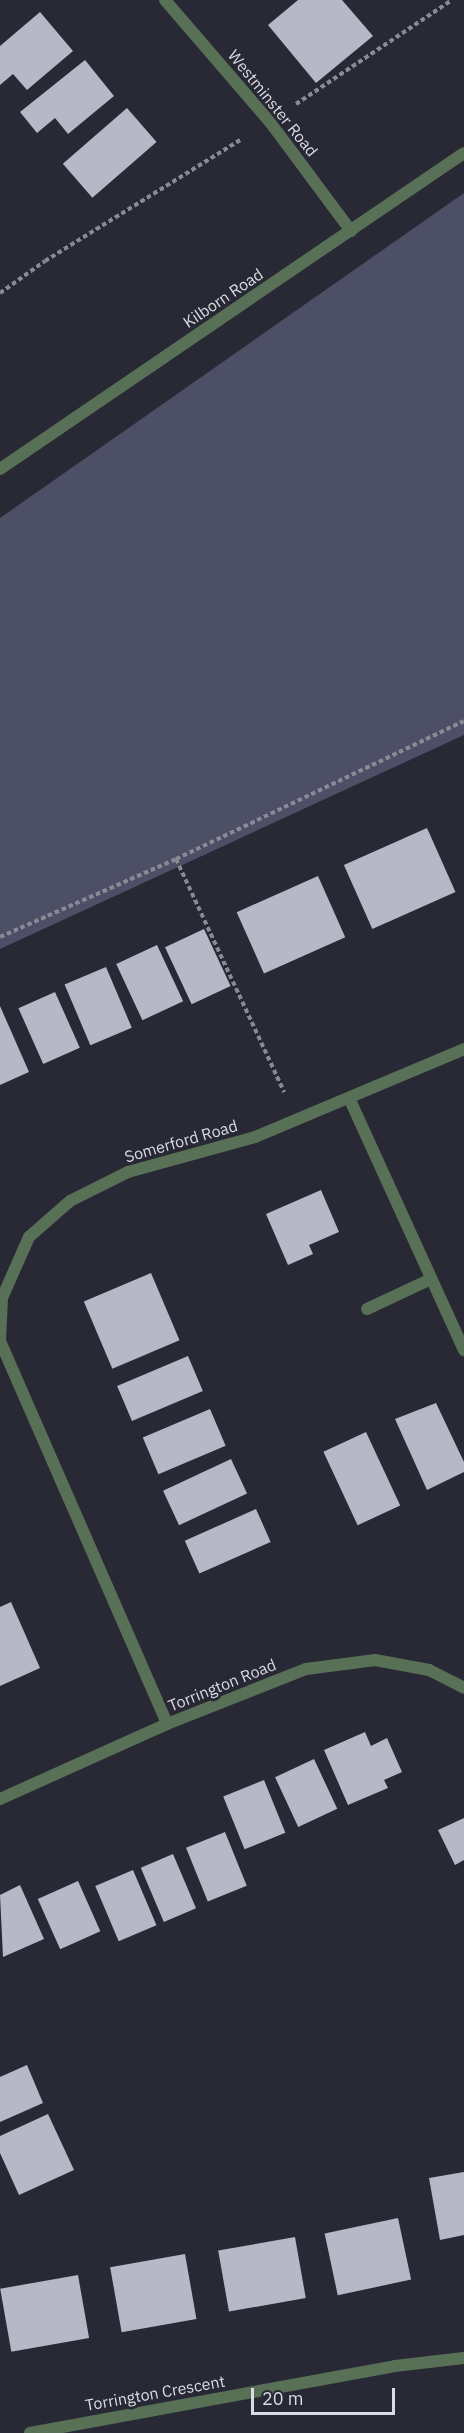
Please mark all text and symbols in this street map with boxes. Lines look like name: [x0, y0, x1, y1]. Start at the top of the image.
street label: Westminster Road: [224, 46, 322, 160]
street label: Kilborn Road: [179, 264, 267, 332]
street label: Somerford Road: [122, 1116, 240, 1166]
street label: Torrington Road: [165, 1655, 279, 1715]
street label: Torrington Crescent: [84, 2371, 226, 2415]
scale bar: [254, 2376, 398, 2414]
text: 20 m: [262, 2387, 304, 2410]

